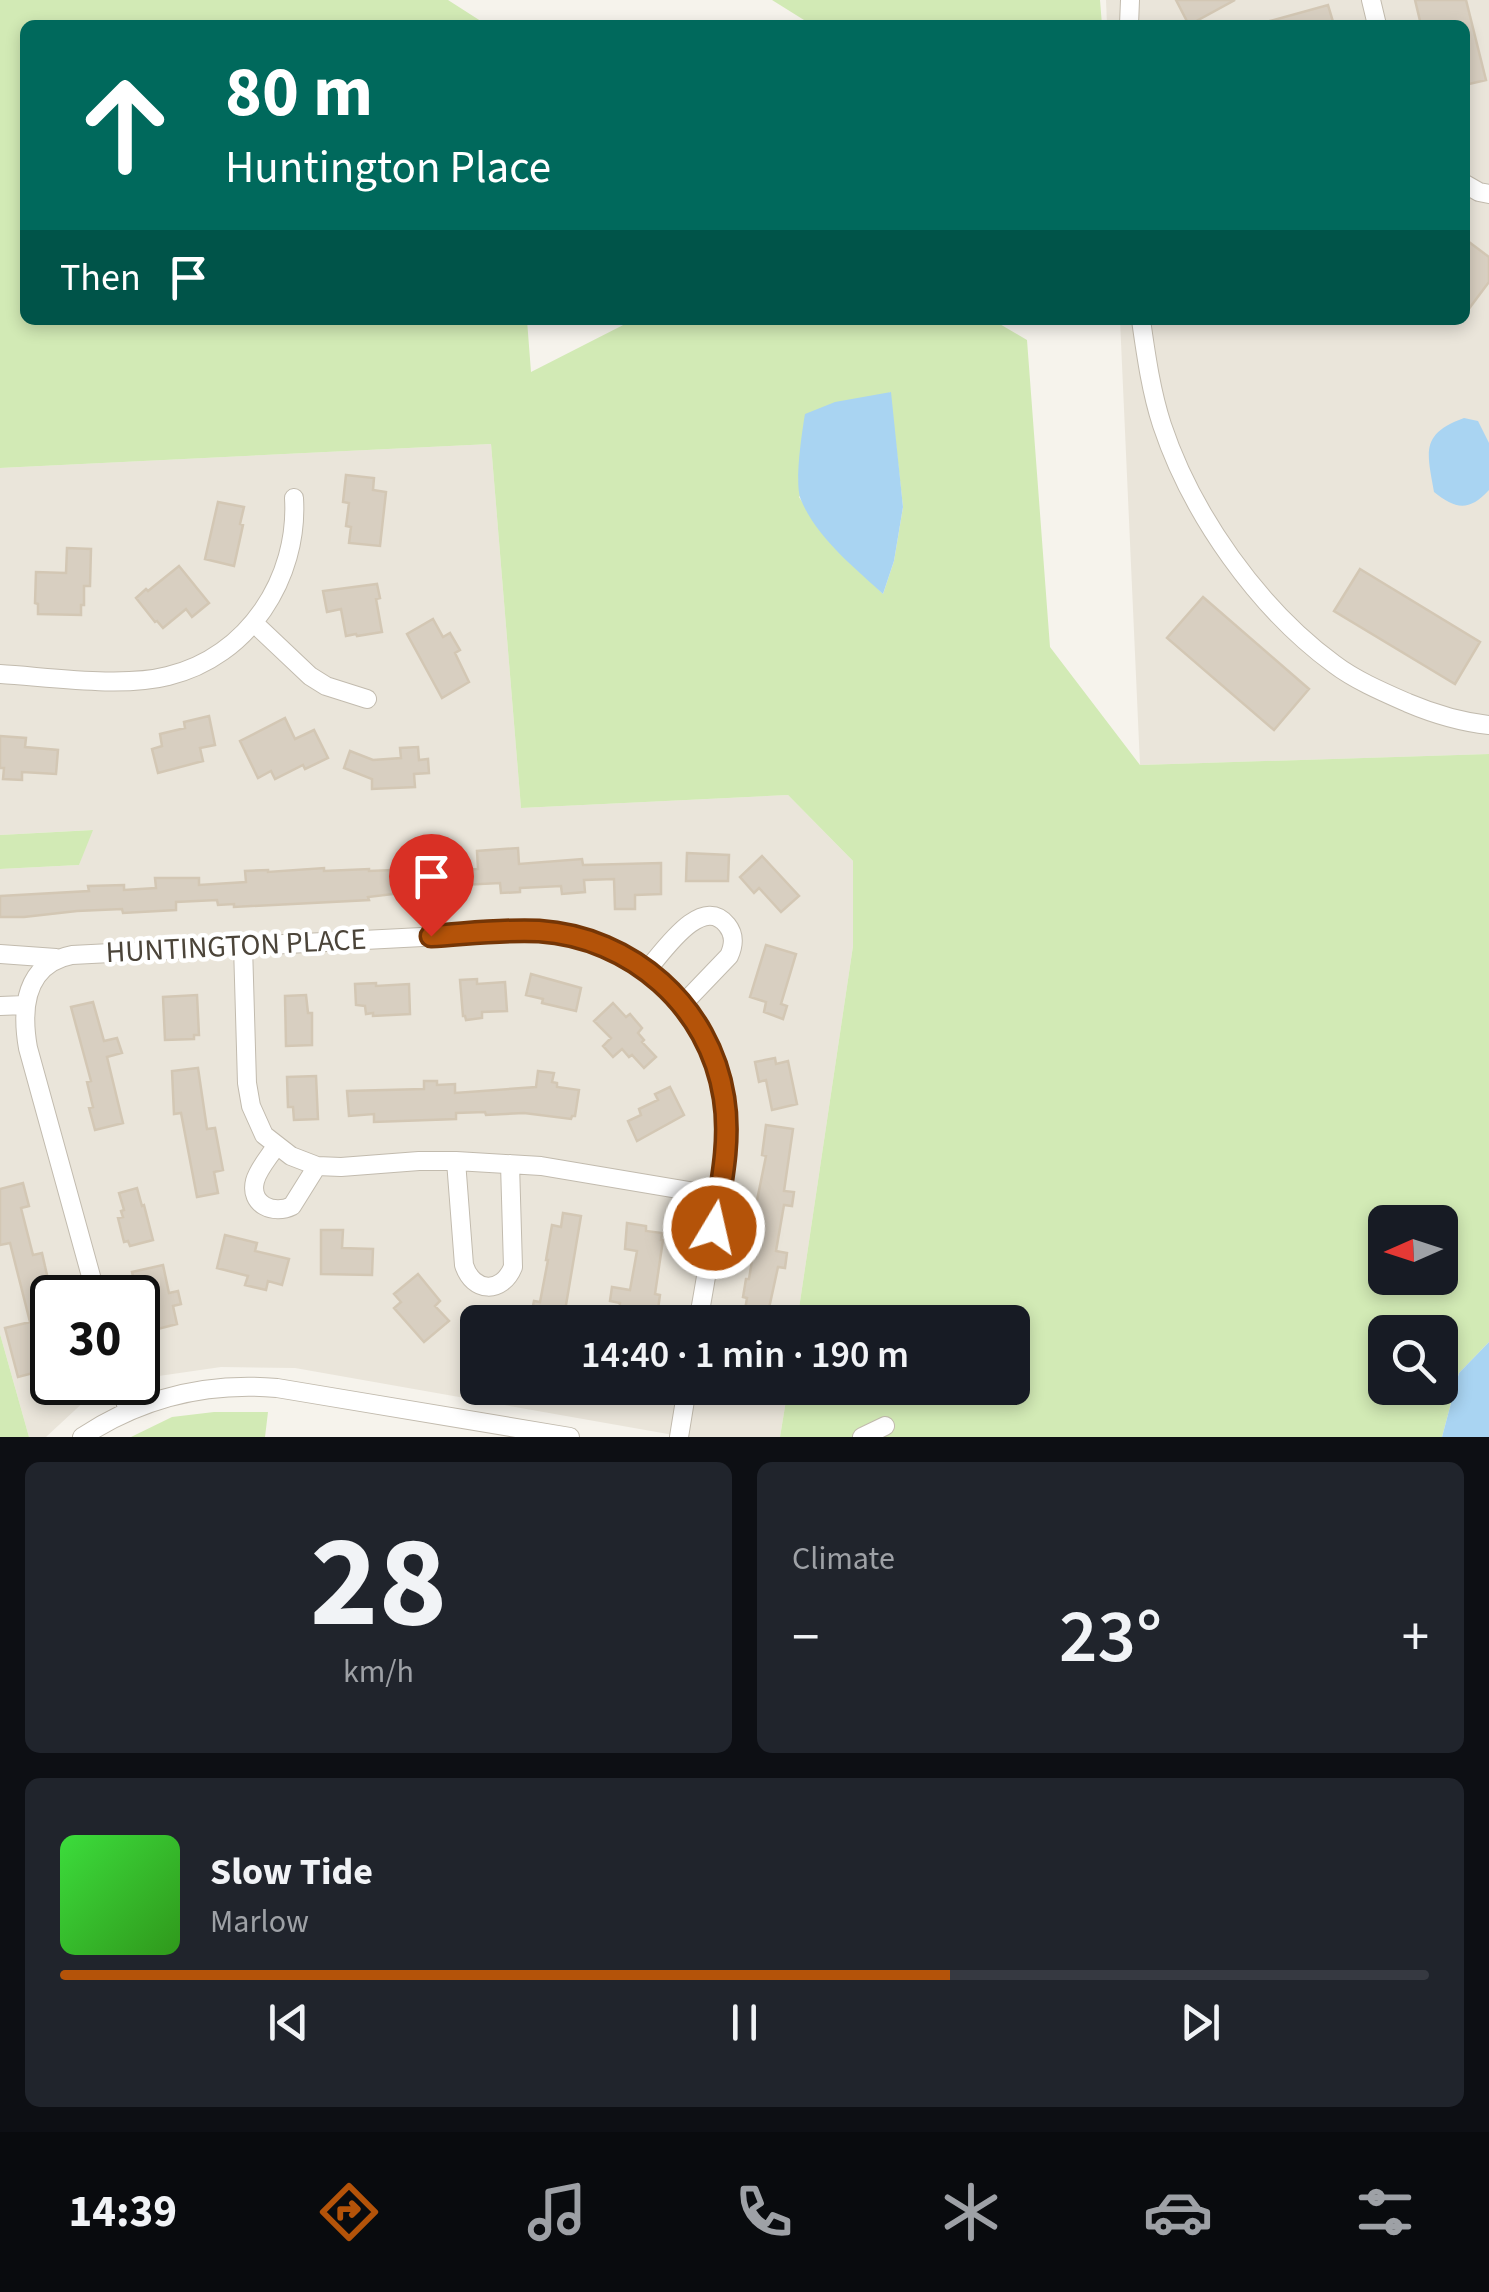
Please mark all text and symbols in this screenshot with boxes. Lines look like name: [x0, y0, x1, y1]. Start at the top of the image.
text: 80 m: [225, 43, 373, 143]
icon: ahead: [60, 60, 190, 190]
text: Huntington Place: [225, 136, 551, 200]
icon: arrive: [161, 250, 216, 305]
text: Then: [60, 251, 141, 305]
pin: [389, 834, 474, 937]
icon: arrive: [404, 849, 459, 904]
street label: HUNTINGTON PLACE: [105, 918, 367, 974]
position arrow: [662, 1176, 766, 1280]
north arrow: [1368, 1205, 1458, 1295]
map controls: [1368, 1205, 1458, 1405]
speed limit sign: 30: [30, 1275, 160, 1405]
button: search: [1368, 1315, 1458, 1405]
text: 14:40 · 1 min · 190 m: [581, 1328, 909, 1382]
text: 28: [310, 1491, 447, 1676]
text: Climate: [792, 1536, 895, 1582]
text: 23°: [1059, 1584, 1162, 1691]
text: −: [792, 1599, 819, 1677]
text: +: [1402, 1599, 1429, 1677]
text: km/h: [343, 1649, 414, 1695]
text: Slow Tide: [210, 1845, 373, 1899]
text: Marlow: [210, 1899, 309, 1945]
icon: previous: [261, 1995, 316, 2050]
icon: pause: [717, 1995, 772, 2050]
icon: next: [1173, 1995, 1228, 2050]
icon: directions: [314, 2177, 384, 2247]
icon: music: [522, 2177, 592, 2247]
icon: phone: [729, 2177, 799, 2247]
icon: climate: [936, 2177, 1006, 2247]
icon: car: [1143, 2177, 1213, 2247]
icon: filters: [1350, 2177, 1420, 2247]
text: 14:39: [69, 2180, 177, 2244]

